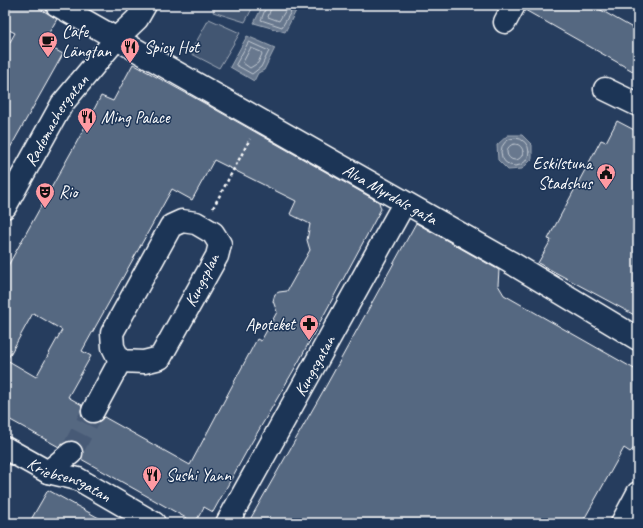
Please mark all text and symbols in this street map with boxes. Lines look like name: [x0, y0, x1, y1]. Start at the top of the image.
place label: Cafe Längtan: [62, 21, 112, 62]
cafe icon: Cafe Längtan: [37, 30, 59, 58]
restaurant icon: Spicy Hot: [119, 36, 141, 64]
place label: Spicy Hot: [144, 37, 201, 58]
street label: Rademachergatan: [19, 69, 93, 170]
restaurant icon: Ming Palace: [76, 106, 98, 134]
place label: Ming Palace: [101, 107, 171, 128]
place label: Eskilstuna Stadshus: [533, 153, 594, 194]
street label: Alva Myrdals gata: [339, 159, 442, 230]
public building icon: Eskilstuna Stadshus: [595, 162, 617, 190]
theatre icon: Rio: [34, 181, 56, 209]
place label: Rio: [59, 182, 79, 203]
street label: Kungsplan: [180, 249, 225, 310]
pharmacy icon: Apoteket: [298, 313, 320, 341]
place label: Apoteket: [246, 314, 297, 335]
street label: Kungsgatan: [289, 330, 340, 400]
street label: Kriebsensgatan: [24, 452, 115, 507]
restaurant icon: Sushi Yann: [141, 464, 163, 492]
place label: Sushi Yann: [166, 465, 232, 486]

